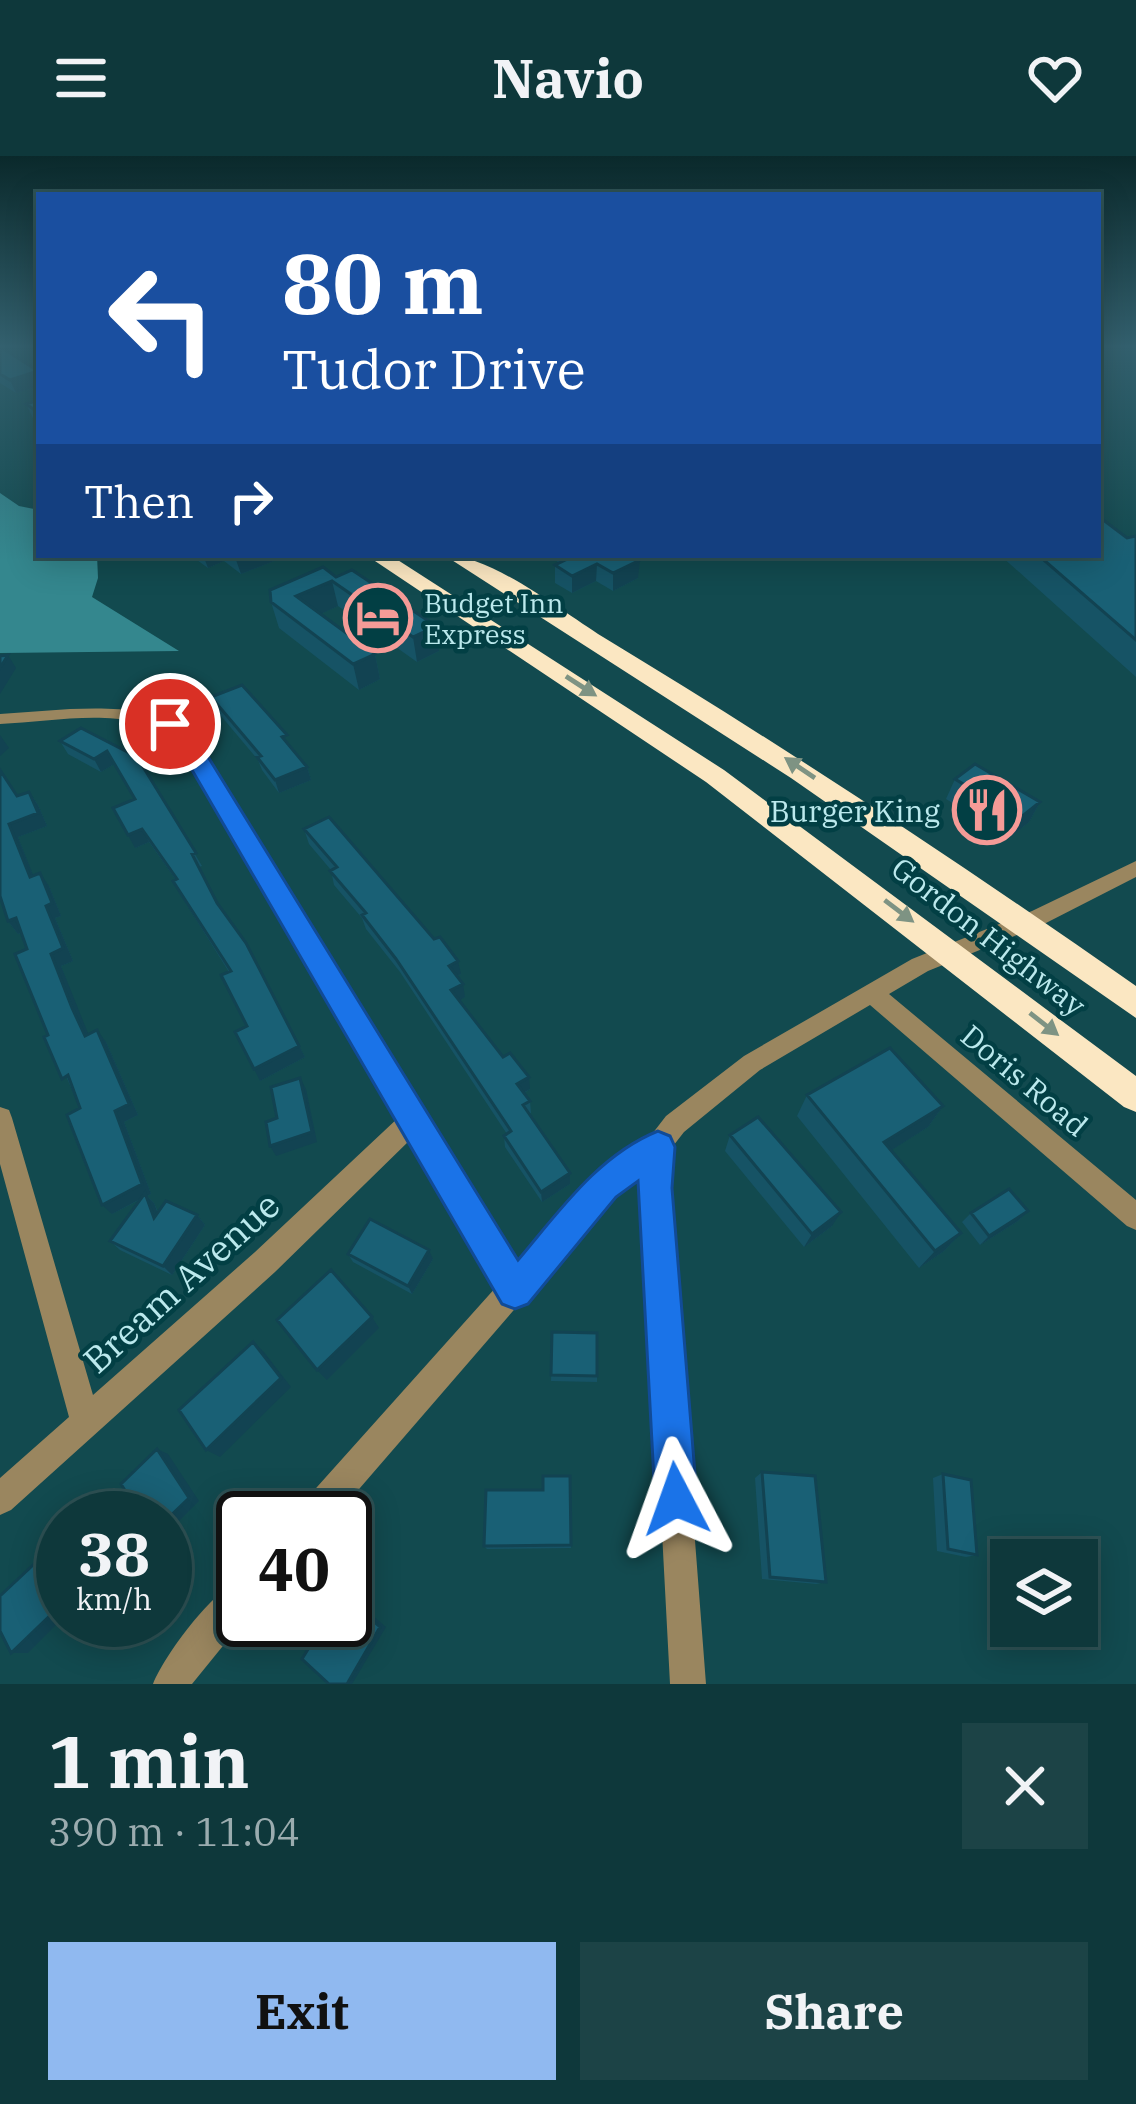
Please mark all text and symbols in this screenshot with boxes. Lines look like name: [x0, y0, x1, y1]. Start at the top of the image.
text: Navio: [492, 43, 644, 113]
icon: menu: [48, 45, 114, 111]
icon: heart: [1022, 45, 1088, 111]
text: 80 m: [282, 228, 484, 337]
icon: left: [84, 240, 240, 396]
text: Tudor Drive: [282, 334, 586, 404]
icon: right: [218, 468, 284, 534]
text: Then: [84, 472, 194, 530]
hotel icon: Budget Inn Express: [343, 583, 413, 653]
place label: Budget Inn Express: [424, 585, 564, 651]
pin: [119, 673, 221, 775]
one-way arrow: [564, 675, 597, 697]
icon: arrive: [137, 691, 203, 757]
one-way arrow: [783, 757, 816, 779]
restaurant icon: Burger King: [952, 775, 1022, 845]
place label: Burger King: [770, 791, 940, 830]
street label: Gordon Highway: [884, 848, 1094, 1024]
one-way arrow: [883, 899, 915, 923]
one-way arrow: [1029, 1011, 1060, 1036]
street label: Doris Road: [953, 1016, 1097, 1144]
street label: Bream Avenue: [73, 1181, 289, 1383]
position arrow: [613, 1436, 739, 1562]
speed limit sign: 40: [216, 1491, 372, 1647]
text: 38: [78, 1514, 150, 1593]
map controls: [990, 1539, 1098, 1647]
button: layers: [990, 1539, 1098, 1647]
text: km/h: [76, 1579, 152, 1618]
text: 1 min: [48, 1714, 250, 1808]
button: close: [962, 1723, 1088, 1849]
text: 390 m · 11:04: [48, 1806, 300, 1857]
button: Exit: [48, 1942, 556, 2080]
button: Share: [580, 1942, 1088, 2080]

